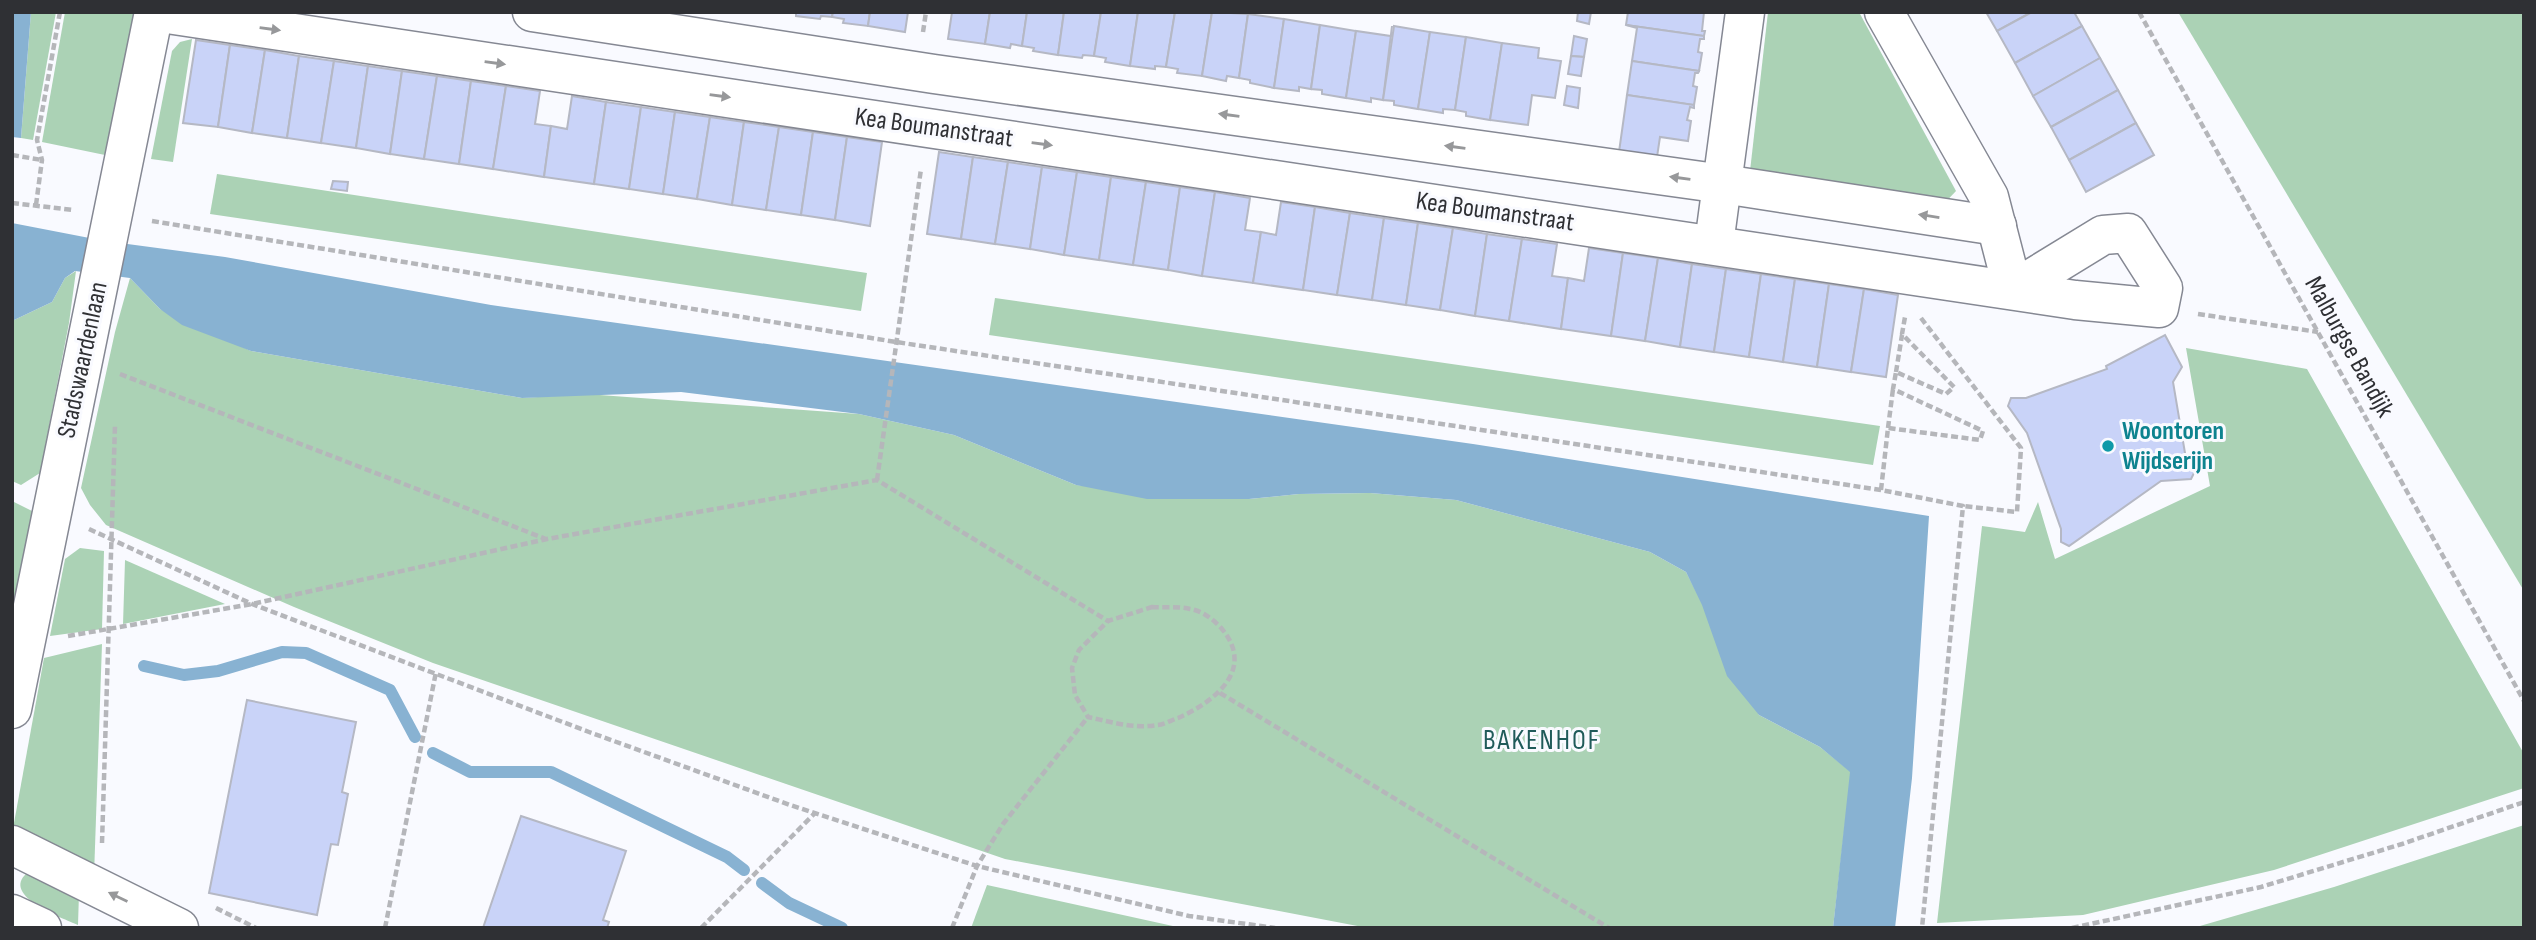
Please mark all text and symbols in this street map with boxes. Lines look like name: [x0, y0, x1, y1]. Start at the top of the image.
one-way arrow: [259, 24, 281, 35]
one-way arrow: [484, 58, 506, 69]
one-way arrow: [709, 91, 731, 102]
street label: Kea Boumanstraat: [853, 102, 1015, 154]
one-way arrow: [1218, 110, 1240, 121]
one-way arrow: [1031, 139, 1053, 150]
one-way arrow: [1443, 141, 1465, 152]
one-way arrow: [1669, 173, 1691, 184]
street label: Kea Boumanstraat: [1414, 186, 1576, 238]
one-way arrow: [1918, 210, 1940, 221]
street label: Malburgse Bandijk: [2298, 271, 2400, 423]
street label: Stadswaardenlaan: [51, 279, 115, 441]
place label: Woontoren Wijdserijn: [2122, 416, 2224, 477]
marker: Woontoren Wijdserijn: [2100, 438, 2116, 454]
district label: BAKENHOF: [1483, 724, 1601, 757]
one-way arrow: [108, 892, 128, 903]

